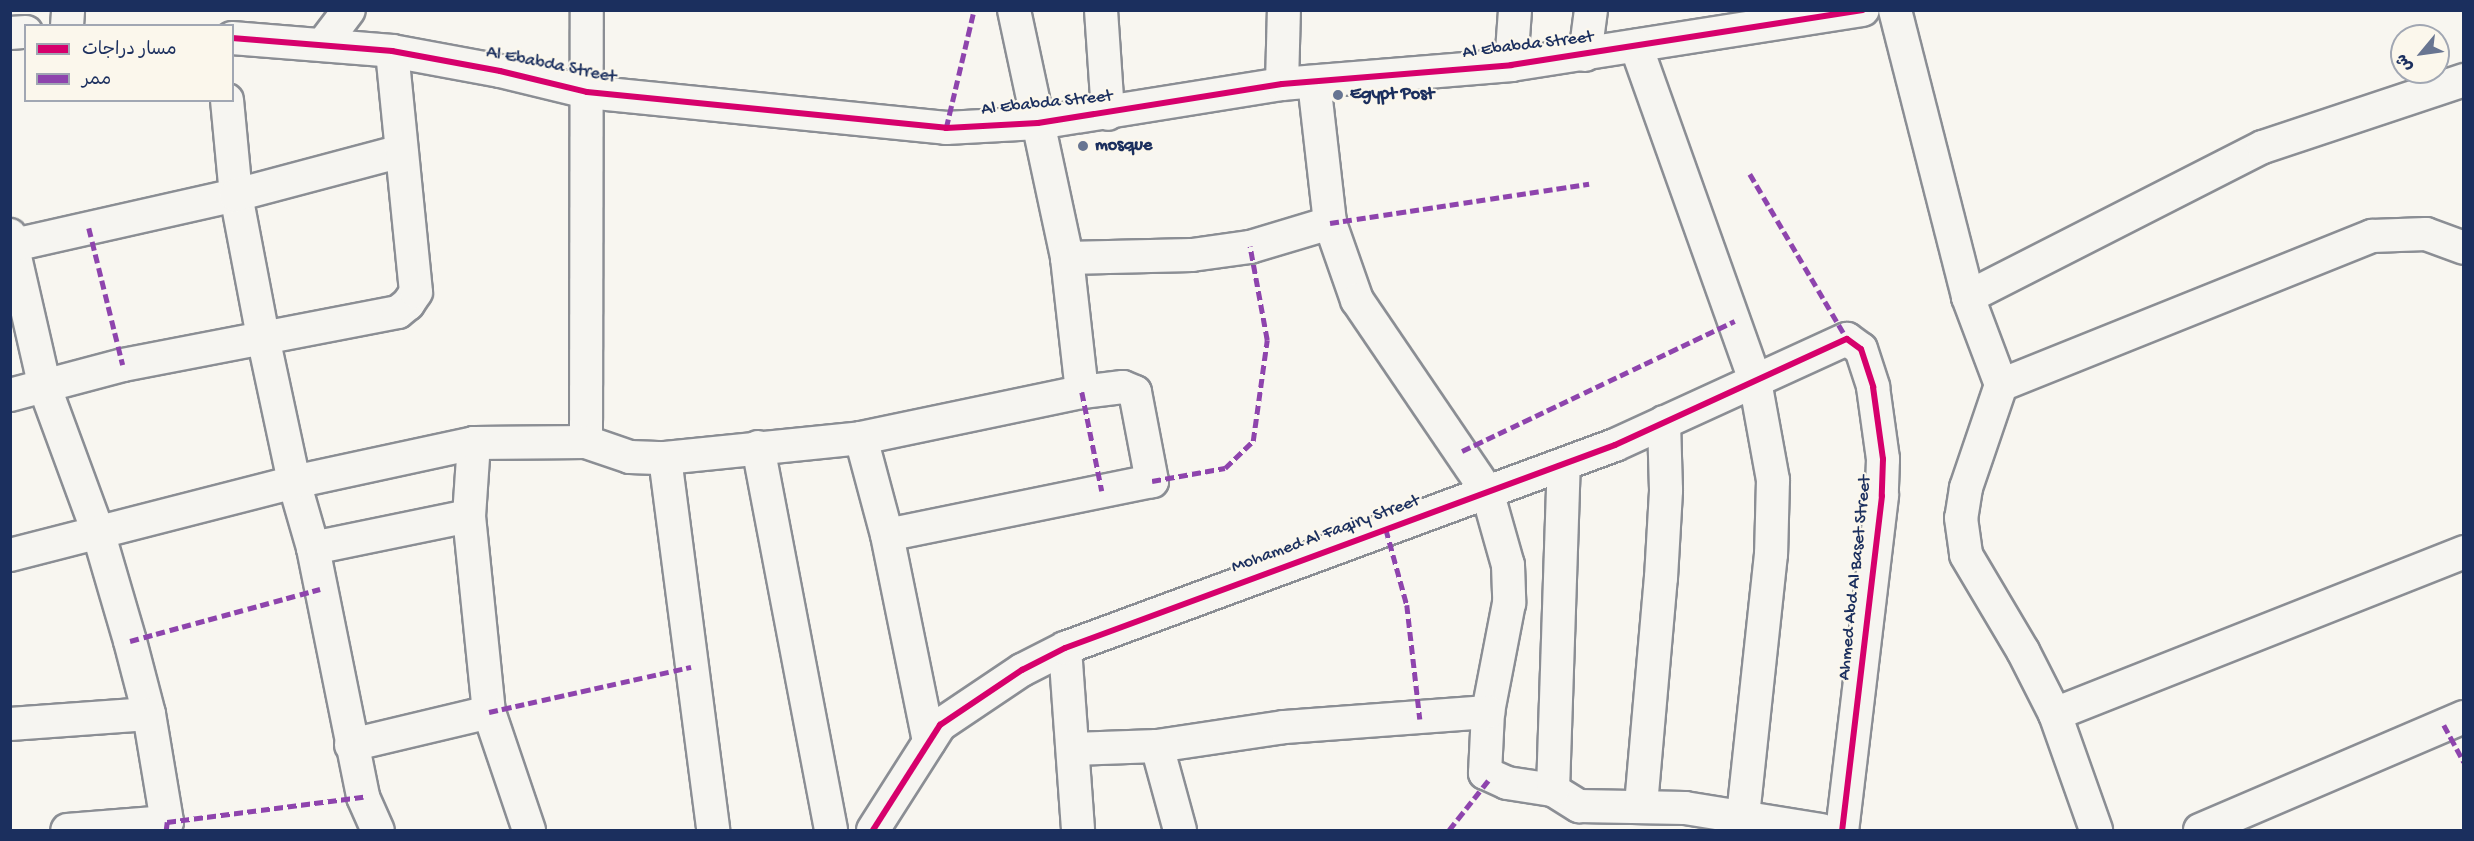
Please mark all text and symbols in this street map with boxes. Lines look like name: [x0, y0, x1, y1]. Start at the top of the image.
legend: [24, 24, 234, 102]
north arrow: [2390, 24, 2450, 84]
street label: Al Ebabda Street: [1461, 27, 1595, 65]
text: مسار دراجات: [82, 40, 177, 61]
street label: Al Ebabda Street: [484, 43, 618, 89]
text: ش: [2393, 50, 2418, 74]
text: ممر: [82, 70, 111, 91]
place label: Egypt Post: [1350, 84, 1434, 106]
street label: Al Ebabda Street: [980, 86, 1114, 122]
marker: Egypt Post: [1331, 88, 1345, 102]
place label: mosque: [1095, 135, 1152, 157]
marker: mosque: [1076, 139, 1090, 153]
street label: Ahmed Abd Al Baset Street: [1835, 475, 1877, 681]
street label: Mohamed Al Faqiry Street: [1229, 491, 1423, 579]

